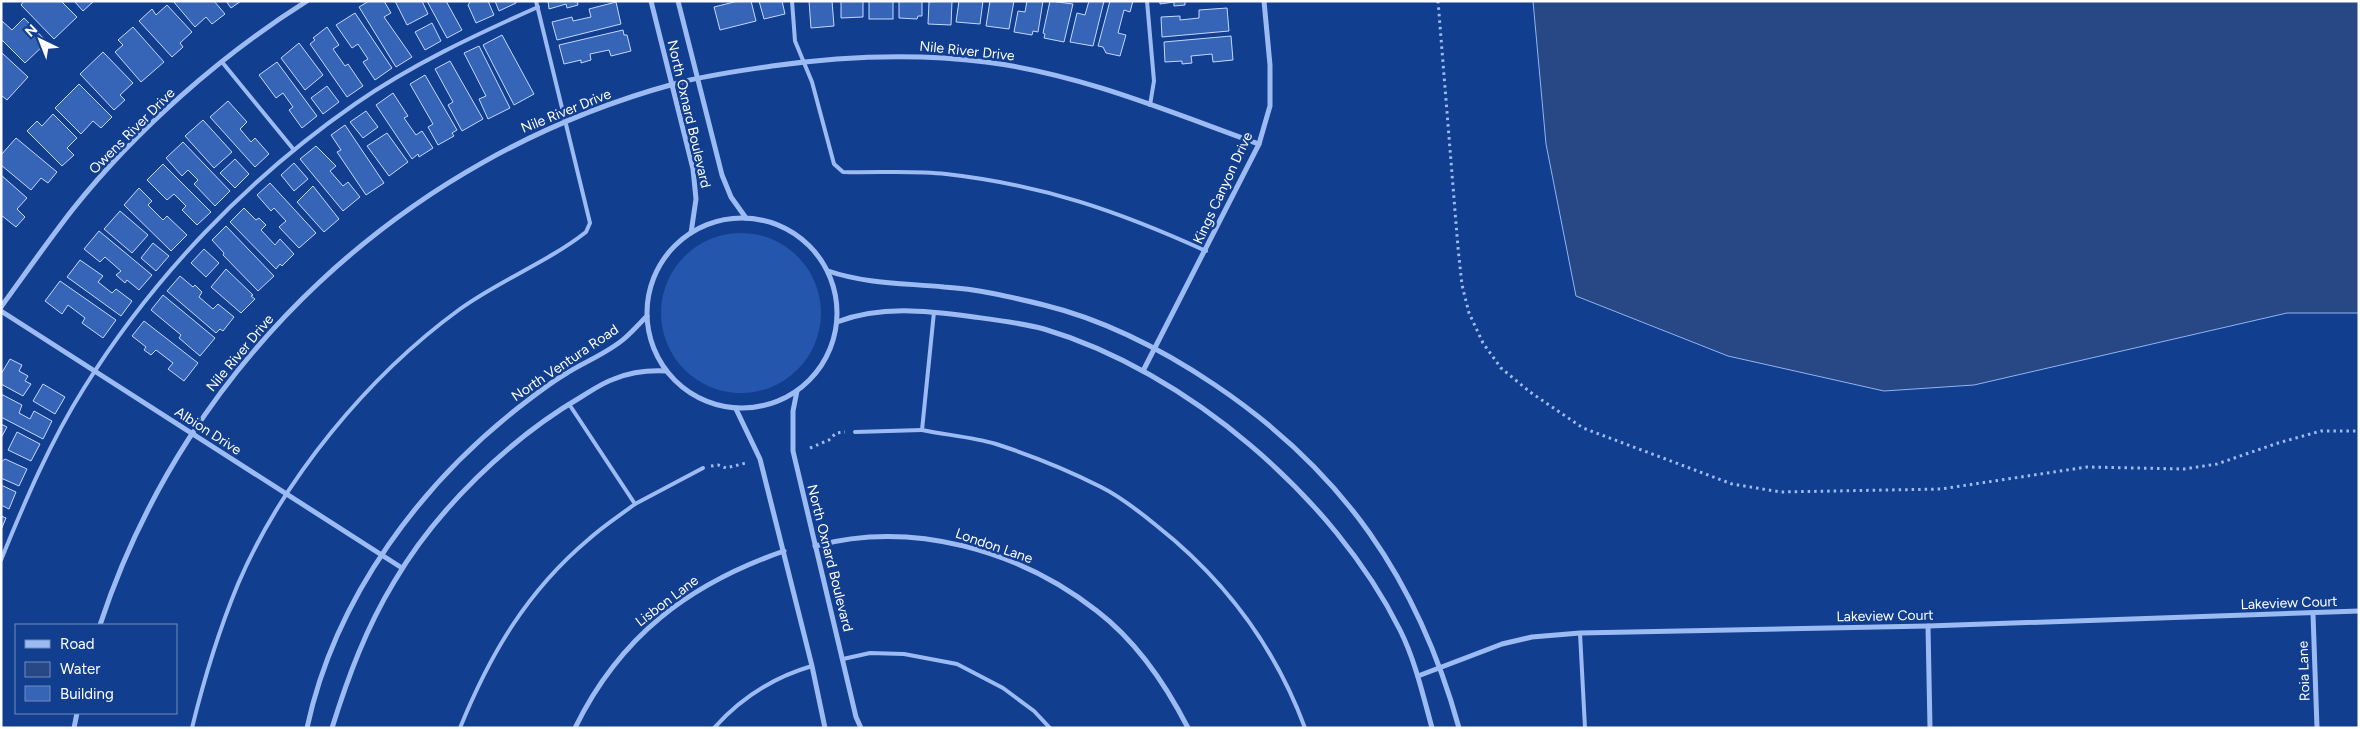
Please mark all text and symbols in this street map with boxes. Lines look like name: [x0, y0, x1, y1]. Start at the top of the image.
north arrow: [15, 15, 65, 65]
text: N: [22, 21, 41, 41]
street label: North Oxnard Boulevard: [664, 38, 714, 190]
street label: Nile River Drive: [919, 38, 1016, 64]
street label: Owens River Drive: [86, 84, 179, 177]
street label: Nile River Drive: [518, 85, 614, 137]
street label: Kings Canyon Drive: [1190, 129, 1257, 247]
street label: Nile River Drive: [203, 311, 277, 395]
street label: North Ventura Road: [508, 321, 622, 405]
street label: Albion Drive: [172, 403, 245, 459]
street label: North Oxnard Boulevard: [803, 483, 857, 633]
street label: London Lane: [953, 525, 1035, 567]
street label: Lisbon Lane: [632, 572, 702, 630]
street label: Lakeview Court: [2240, 593, 2338, 613]
street label: Lakeview Court: [1836, 607, 1934, 625]
legend: [15, 624, 178, 714]
text: Road: [60, 635, 95, 653]
street label: Roia Lane: [2294, 640, 2314, 702]
text: Water: [60, 660, 100, 678]
text: Building: [60, 685, 114, 703]

